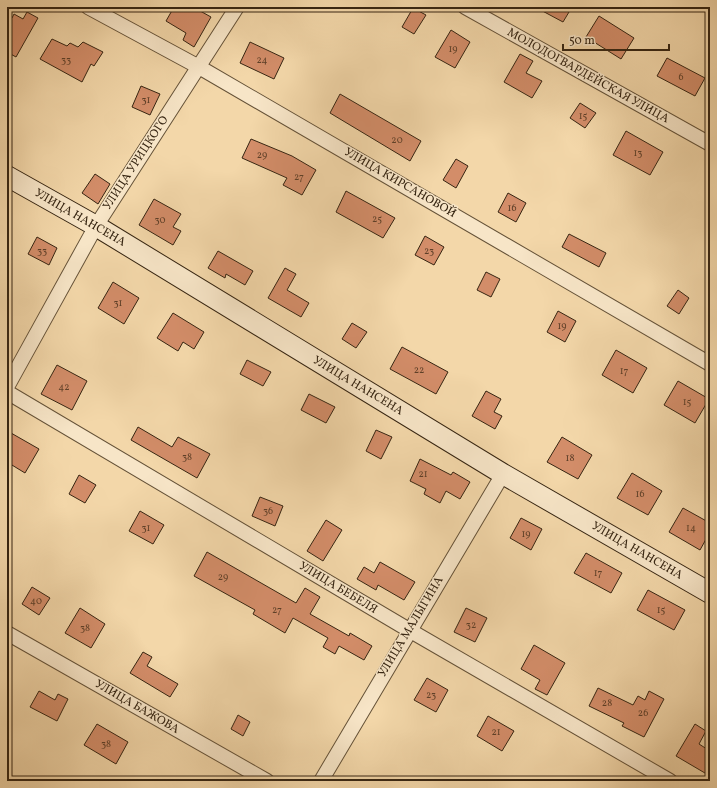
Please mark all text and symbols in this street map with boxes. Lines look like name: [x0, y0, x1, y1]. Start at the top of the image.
street label: МОЛОДОГВАРДЕЙСКАЯ УЛИЦА: [504, 24, 673, 128]
scale bar: [563, 26, 669, 52]
text: 50 m: [569, 33, 595, 49]
house number: 19: [448, 42, 458, 56]
house number: 33: [61, 53, 71, 67]
house number: 24: [256, 53, 268, 67]
house number: 6: [678, 70, 684, 84]
house number: 31: [141, 93, 151, 107]
house number: 15: [579, 109, 588, 123]
street label: УЛИЦА УРИЦКОГО: [100, 113, 173, 213]
house number: 20: [391, 133, 403, 147]
street label: УЛИЦА КИРСАНОВОЙ: [341, 143, 460, 222]
house number: 13: [633, 146, 643, 160]
house number: 29: [257, 148, 267, 162]
house number: 27: [294, 170, 304, 184]
street label: УЛИЦА НАНСЕНА: [31, 185, 129, 251]
house number: 16: [508, 201, 516, 215]
house number: 25: [372, 212, 382, 226]
house number: 30: [155, 213, 165, 227]
house number: 33: [37, 244, 47, 258]
house number: 23: [424, 244, 434, 258]
house number: 31: [113, 296, 123, 310]
house number: 19: [557, 319, 567, 333]
street label: УЛИЦА НАНСЕНА: [310, 353, 407, 420]
house number: 22: [414, 363, 424, 377]
house number: 17: [620, 364, 629, 378]
house number: 42: [58, 380, 70, 394]
house number: 15: [683, 395, 692, 409]
house number: 38: [182, 450, 192, 464]
house number: 18: [566, 451, 574, 465]
house number: 21: [418, 467, 428, 481]
house number: 16: [636, 487, 644, 501]
house number: 36: [263, 504, 273, 518]
street label: УЛИЦА НАНСЕНА: [588, 518, 686, 584]
house number: 31: [141, 521, 151, 535]
house number: 14: [686, 521, 696, 535]
house number: 19: [521, 527, 531, 541]
street label: УЛИЦА БЕБЕЛЯ: [296, 558, 380, 618]
house number: 17: [594, 566, 603, 580]
house number: 29: [218, 570, 228, 584]
street label: УЛИЦА МАЛЫГИНА: [375, 573, 448, 680]
house number: 40: [30, 594, 42, 608]
house number: 27: [272, 603, 282, 617]
house number: 15: [657, 603, 666, 617]
house number: 32: [466, 618, 476, 632]
house number: 38: [80, 621, 90, 635]
street label: УЛИЦА БАЖОВА: [92, 676, 183, 738]
house number: 23: [426, 688, 436, 702]
house number: 28: [602, 696, 612, 710]
house number: 26: [638, 706, 648, 720]
house number: 21: [491, 725, 501, 739]
house number: 38: [101, 737, 111, 751]

